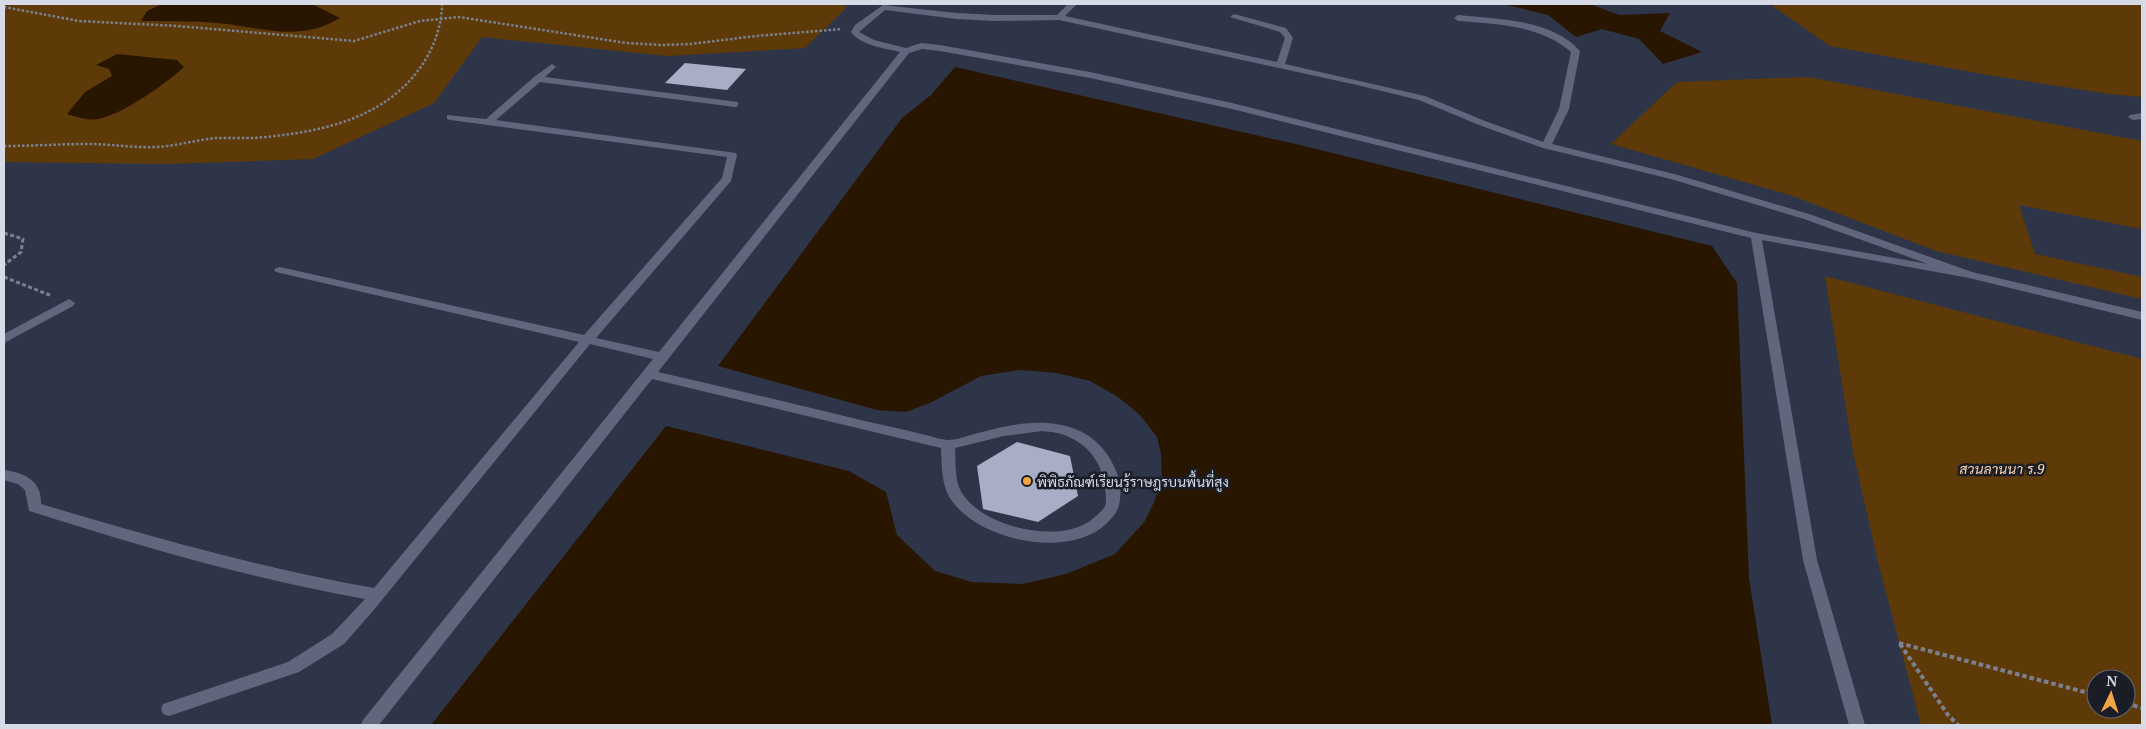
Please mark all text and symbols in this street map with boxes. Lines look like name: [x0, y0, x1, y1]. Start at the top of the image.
park label: สวนลานนา ร.9: [1959, 459, 2045, 478]
place label: พิพิธภัณฑ์เรียนรู้ราษฎรบนพื้นที่สูง: [1037, 470, 1229, 492]
marker: พิพิธภัณฑ์เรียนรู้ราษฎรบนพื้นที่สูง: [1021, 475, 1033, 487]
north arrow: [2086, 669, 2136, 719]
text: N: [2106, 671, 2118, 690]

